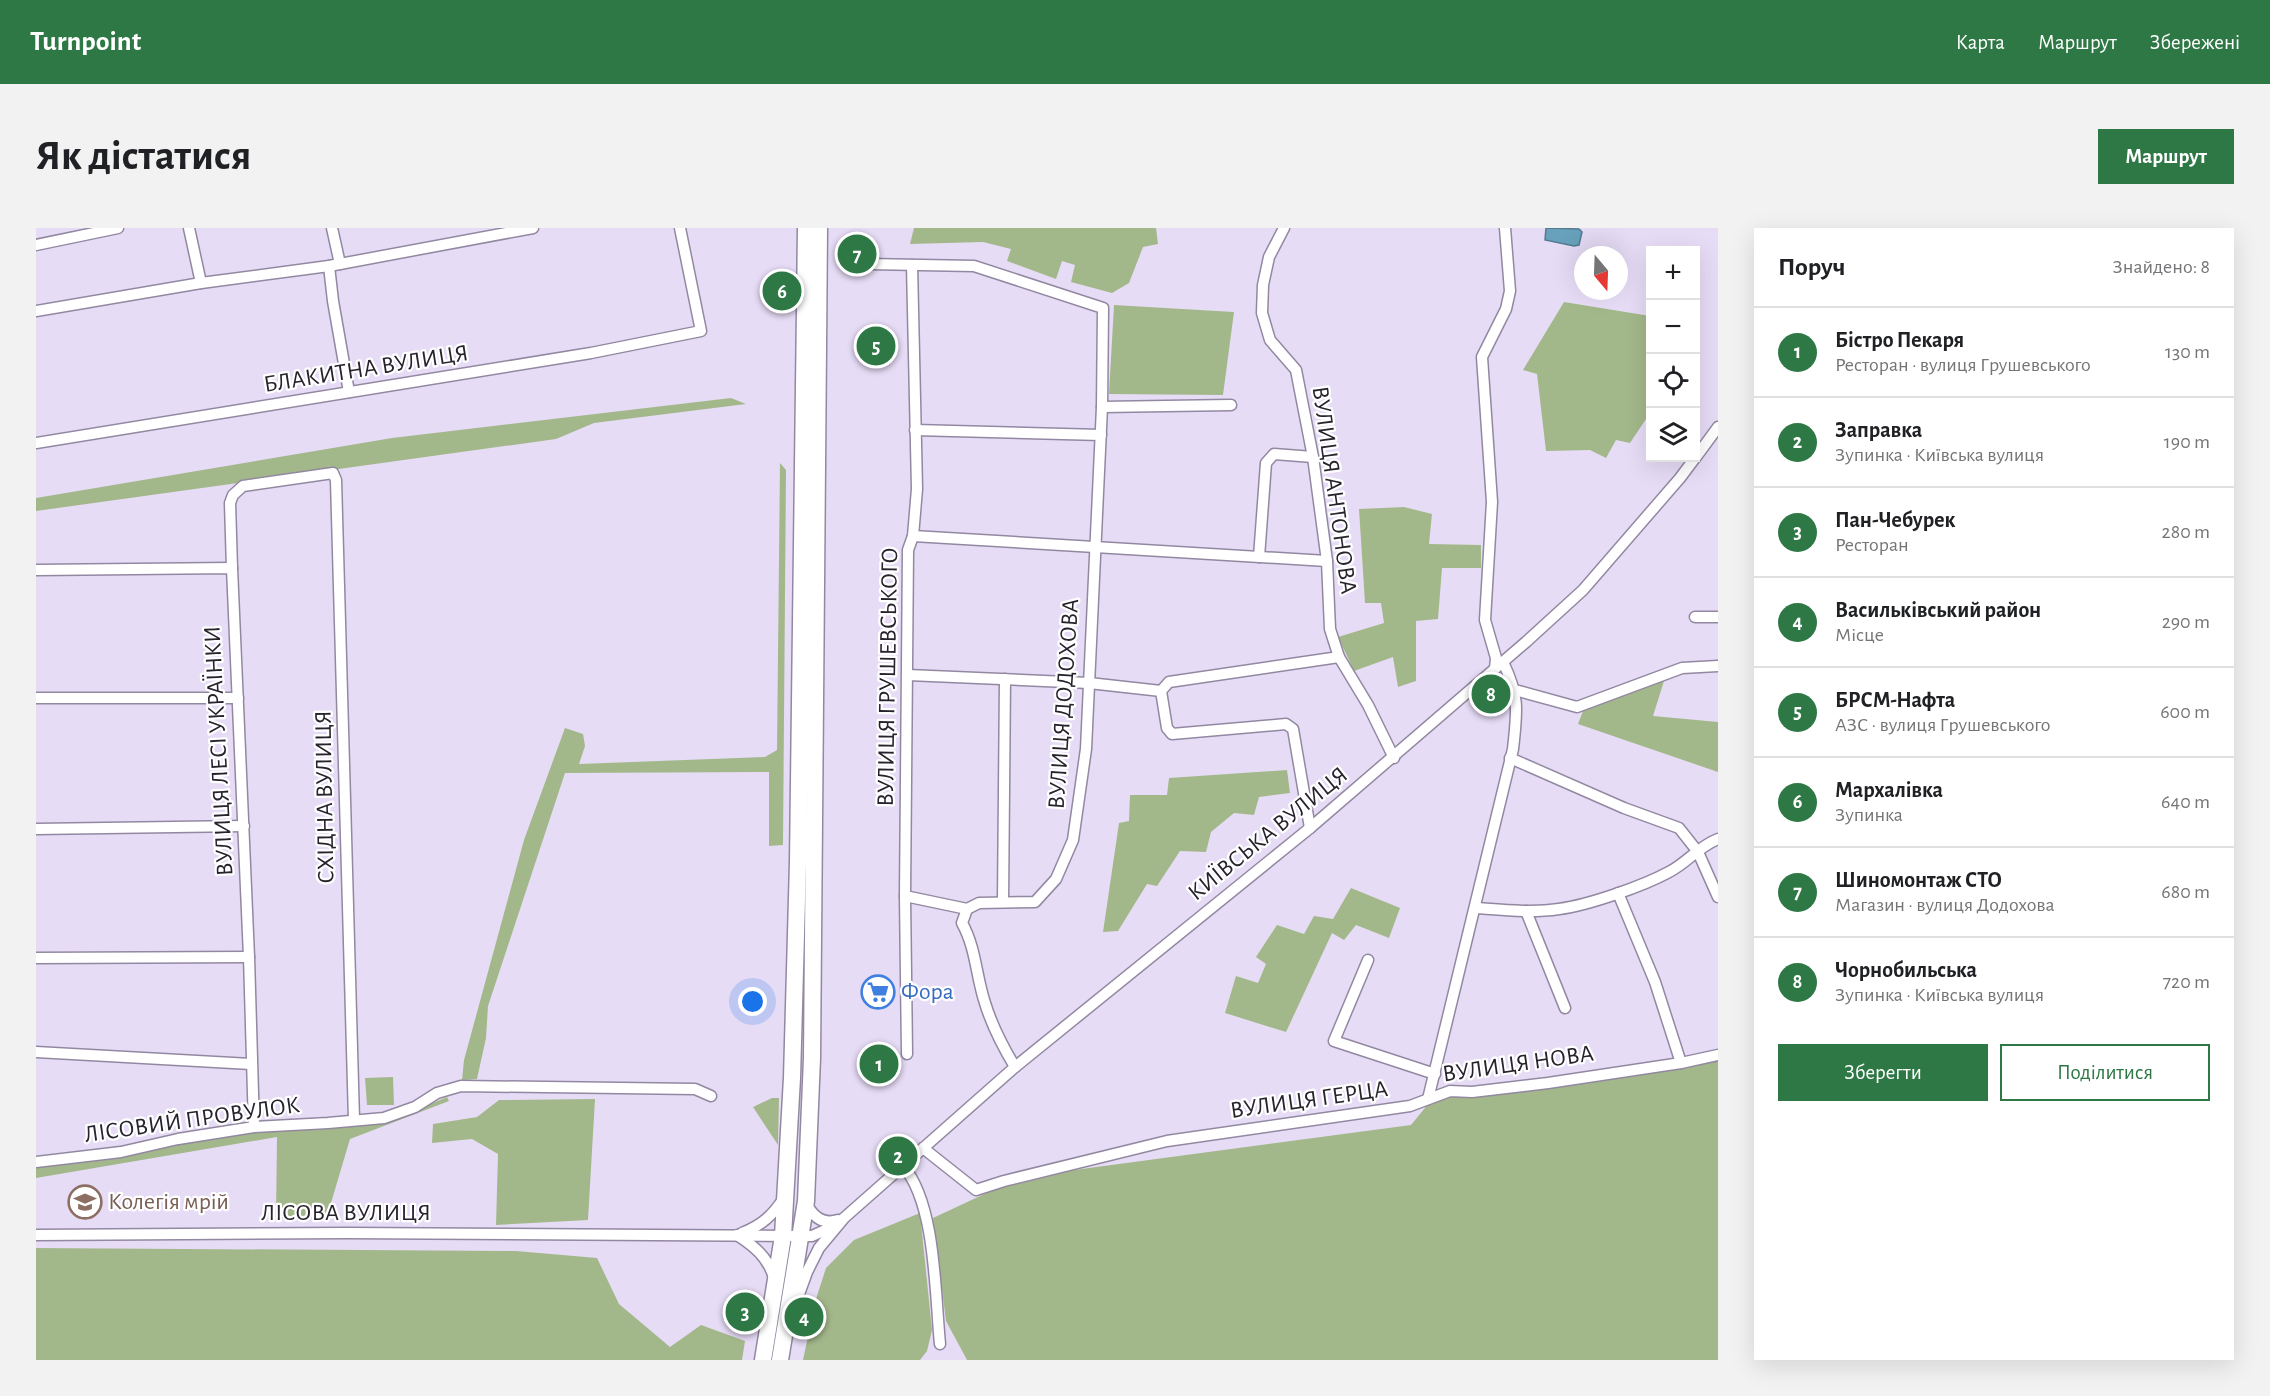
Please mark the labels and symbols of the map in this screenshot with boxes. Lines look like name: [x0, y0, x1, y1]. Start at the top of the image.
pin: 7: [838, 231, 876, 276]
north arrow: [1574, 246, 1628, 300]
pin: 6: [762, 268, 802, 314]
pin: 5: [856, 324, 896, 368]
street label: БЛАКИТНА ВУЛИЦЯ: [262, 341, 470, 397]
street label: ВУЛИЦЯ АНТОНОВА: [1308, 385, 1360, 595]
street label: ВУЛИЦЯ ГРУШЕВСЬКОГО: [874, 547, 902, 807]
street label: ВУЛИЦЯ ДОДОХОВА: [1045, 598, 1083, 810]
street label: ВУЛИЦЯ ЛЕСІ УКРАЇНКИ: [199, 625, 238, 877]
pin: 8: [1472, 672, 1510, 716]
street label: СХІДНА ВУЛИЦЯ: [311, 710, 339, 884]
street label: КИЇВСЬКА ВУЛИЦЯ: [1183, 762, 1352, 905]
supermarket icon: Фора: [860, 974, 896, 1010]
place label: Фора: [901, 980, 954, 1004]
your location: [738, 987, 767, 1016]
pin: 1: [860, 1042, 898, 1086]
street label: ВУЛИЦЯ НОВА: [1441, 1042, 1595, 1086]
street label: ВУЛИЦЯ ГЕРЦА: [1229, 1077, 1389, 1123]
street label: ЛІСОВИЙ ПРОВУЛОК: [83, 1093, 301, 1147]
pin: 2: [878, 1134, 918, 1178]
school or university icon: Колегія мрій: [67, 1184, 103, 1220]
place label: Колегія мрій: [108, 1190, 229, 1214]
street label: ЛІСОВА ВУЛИЦЯ: [261, 1201, 431, 1225]
pin: 3: [726, 1290, 764, 1334]
pin: 4: [784, 1294, 824, 1340]

